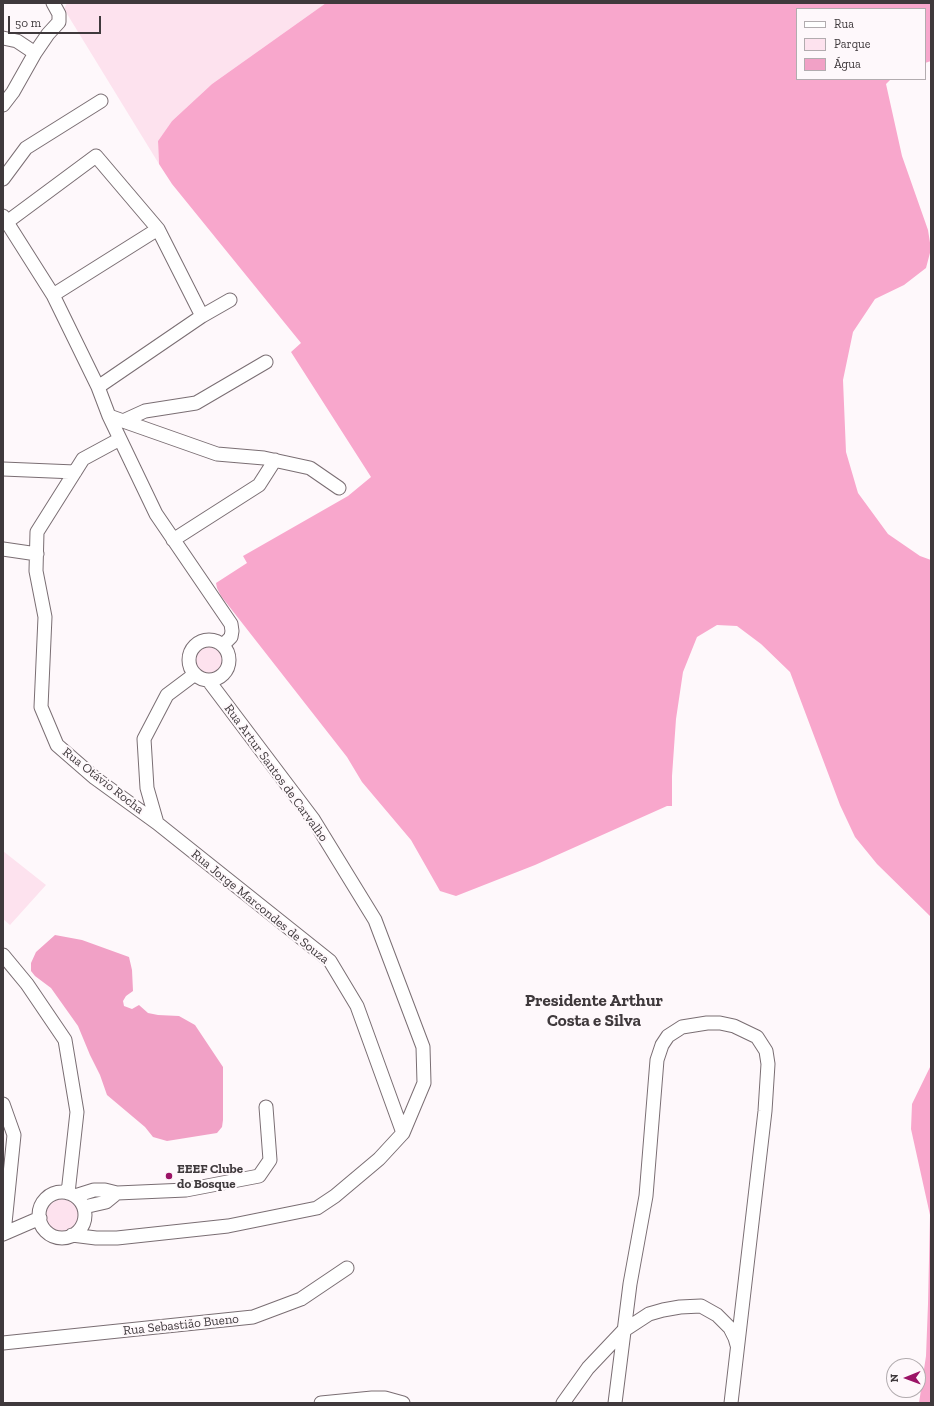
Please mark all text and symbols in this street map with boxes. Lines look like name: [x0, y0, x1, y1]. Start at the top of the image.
scale bar: [10, 8, 103, 34]
legend: [796, 8, 926, 80]
text: 50 m: [15, 16, 41, 30]
text: Rua: [834, 17, 854, 31]
text: Parque: [834, 37, 870, 51]
text: Água: [834, 57, 861, 71]
street label: Rua Artur Santos de Carvalho: [221, 701, 331, 845]
street label: Rua Otávio Rocha: [59, 744, 147, 818]
street label: Rua Jorge Marcondes de Souza: [188, 847, 332, 967]
district label: Presidente Arthur Costa e Silva: [525, 991, 663, 1031]
place label: EEEF Clube do Bosque: [177, 1161, 243, 1192]
marker: EEEF Clube do Bosque: [164, 1171, 174, 1181]
street label: Rua Sebastião Bueno: [122, 1311, 240, 1339]
north arrow: [886, 1358, 926, 1398]
text: N: [888, 1374, 901, 1383]

